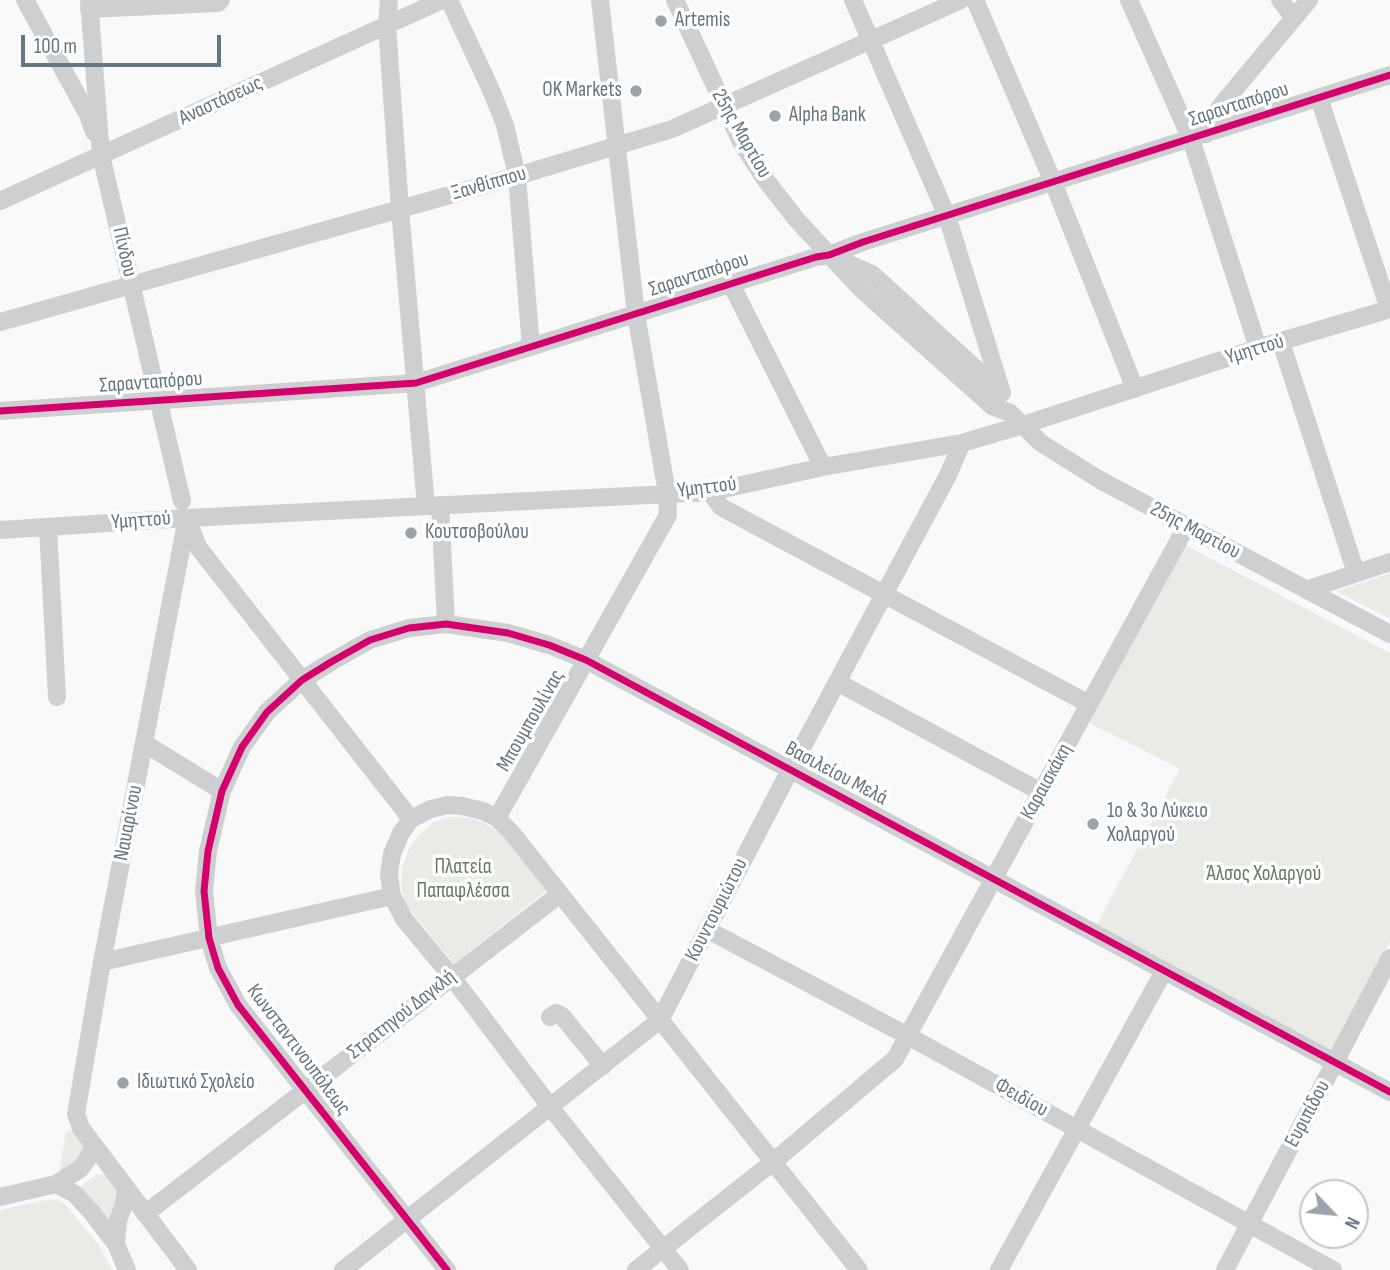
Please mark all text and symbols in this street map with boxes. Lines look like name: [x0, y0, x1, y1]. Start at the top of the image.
place label: Artemis: [675, 8, 730, 34]
marker: Artemis: [653, 13, 669, 29]
scale bar: [24, 21, 224, 65]
text: 100 m: [34, 34, 77, 59]
street label: Αναστάσεως: [175, 71, 267, 131]
street label: Σαρανταπόρου: [1186, 77, 1292, 133]
place label: OK Markets: [542, 78, 622, 104]
marker: OK Markets: [628, 83, 644, 99]
street label: 25ης Μαρτίου: [705, 85, 777, 183]
place label: Alpha Bank: [789, 103, 866, 129]
marker: Alpha Bank: [767, 108, 783, 124]
street label: Ξανθίππου: [449, 161, 529, 207]
street label: Πίνδου: [106, 225, 142, 279]
street label: Σαρανταπόρου: [646, 247, 752, 303]
street label: Υμηττού: [1223, 329, 1287, 371]
street label: Σαρανταπόρου: [99, 367, 203, 399]
street label: Υμηττού: [676, 472, 738, 504]
street label: 25ης Μαρτίου: [1146, 497, 1244, 565]
street label: Υμηττού: [110, 506, 172, 536]
place label: Κουτσοβούλου: [425, 520, 529, 546]
marker: Κουτσοβούλου: [403, 525, 419, 541]
street label: Μπουμπουλίνας: [492, 666, 570, 776]
street label: Βασιλείου Μελά: [781, 737, 891, 811]
street label: Καραισκάκη: [1016, 740, 1078, 824]
street label: Ναυαρίνου: [109, 783, 149, 863]
place label: 1ο & 3ο Λύκειο Χολαργού: [1107, 799, 1208, 849]
marker: 1ο & 3ο Λύκειο Χολαργού: [1085, 816, 1101, 832]
street label: Κουντουριώτου: [680, 854, 754, 966]
park label: Πλατεία Παπαφλέσσα: [417, 855, 509, 905]
park label: Άλσος Χολαργού: [1207, 862, 1321, 888]
street label: Στρατηγού Δαγκλή: [343, 965, 461, 1065]
street label: Κωνσταντινουπόλεως: [241, 980, 355, 1120]
place label: Ιδιωτικό Σχολείο: [137, 1070, 255, 1096]
street label: Φειδίου: [990, 1073, 1052, 1123]
marker: Ιδιωτικό Σχολείο: [115, 1075, 131, 1091]
street label: Ευριπίδου: [1280, 1076, 1336, 1152]
north arrow: [1299, 1179, 1369, 1249]
text: N: [1339, 1213, 1364, 1232]

